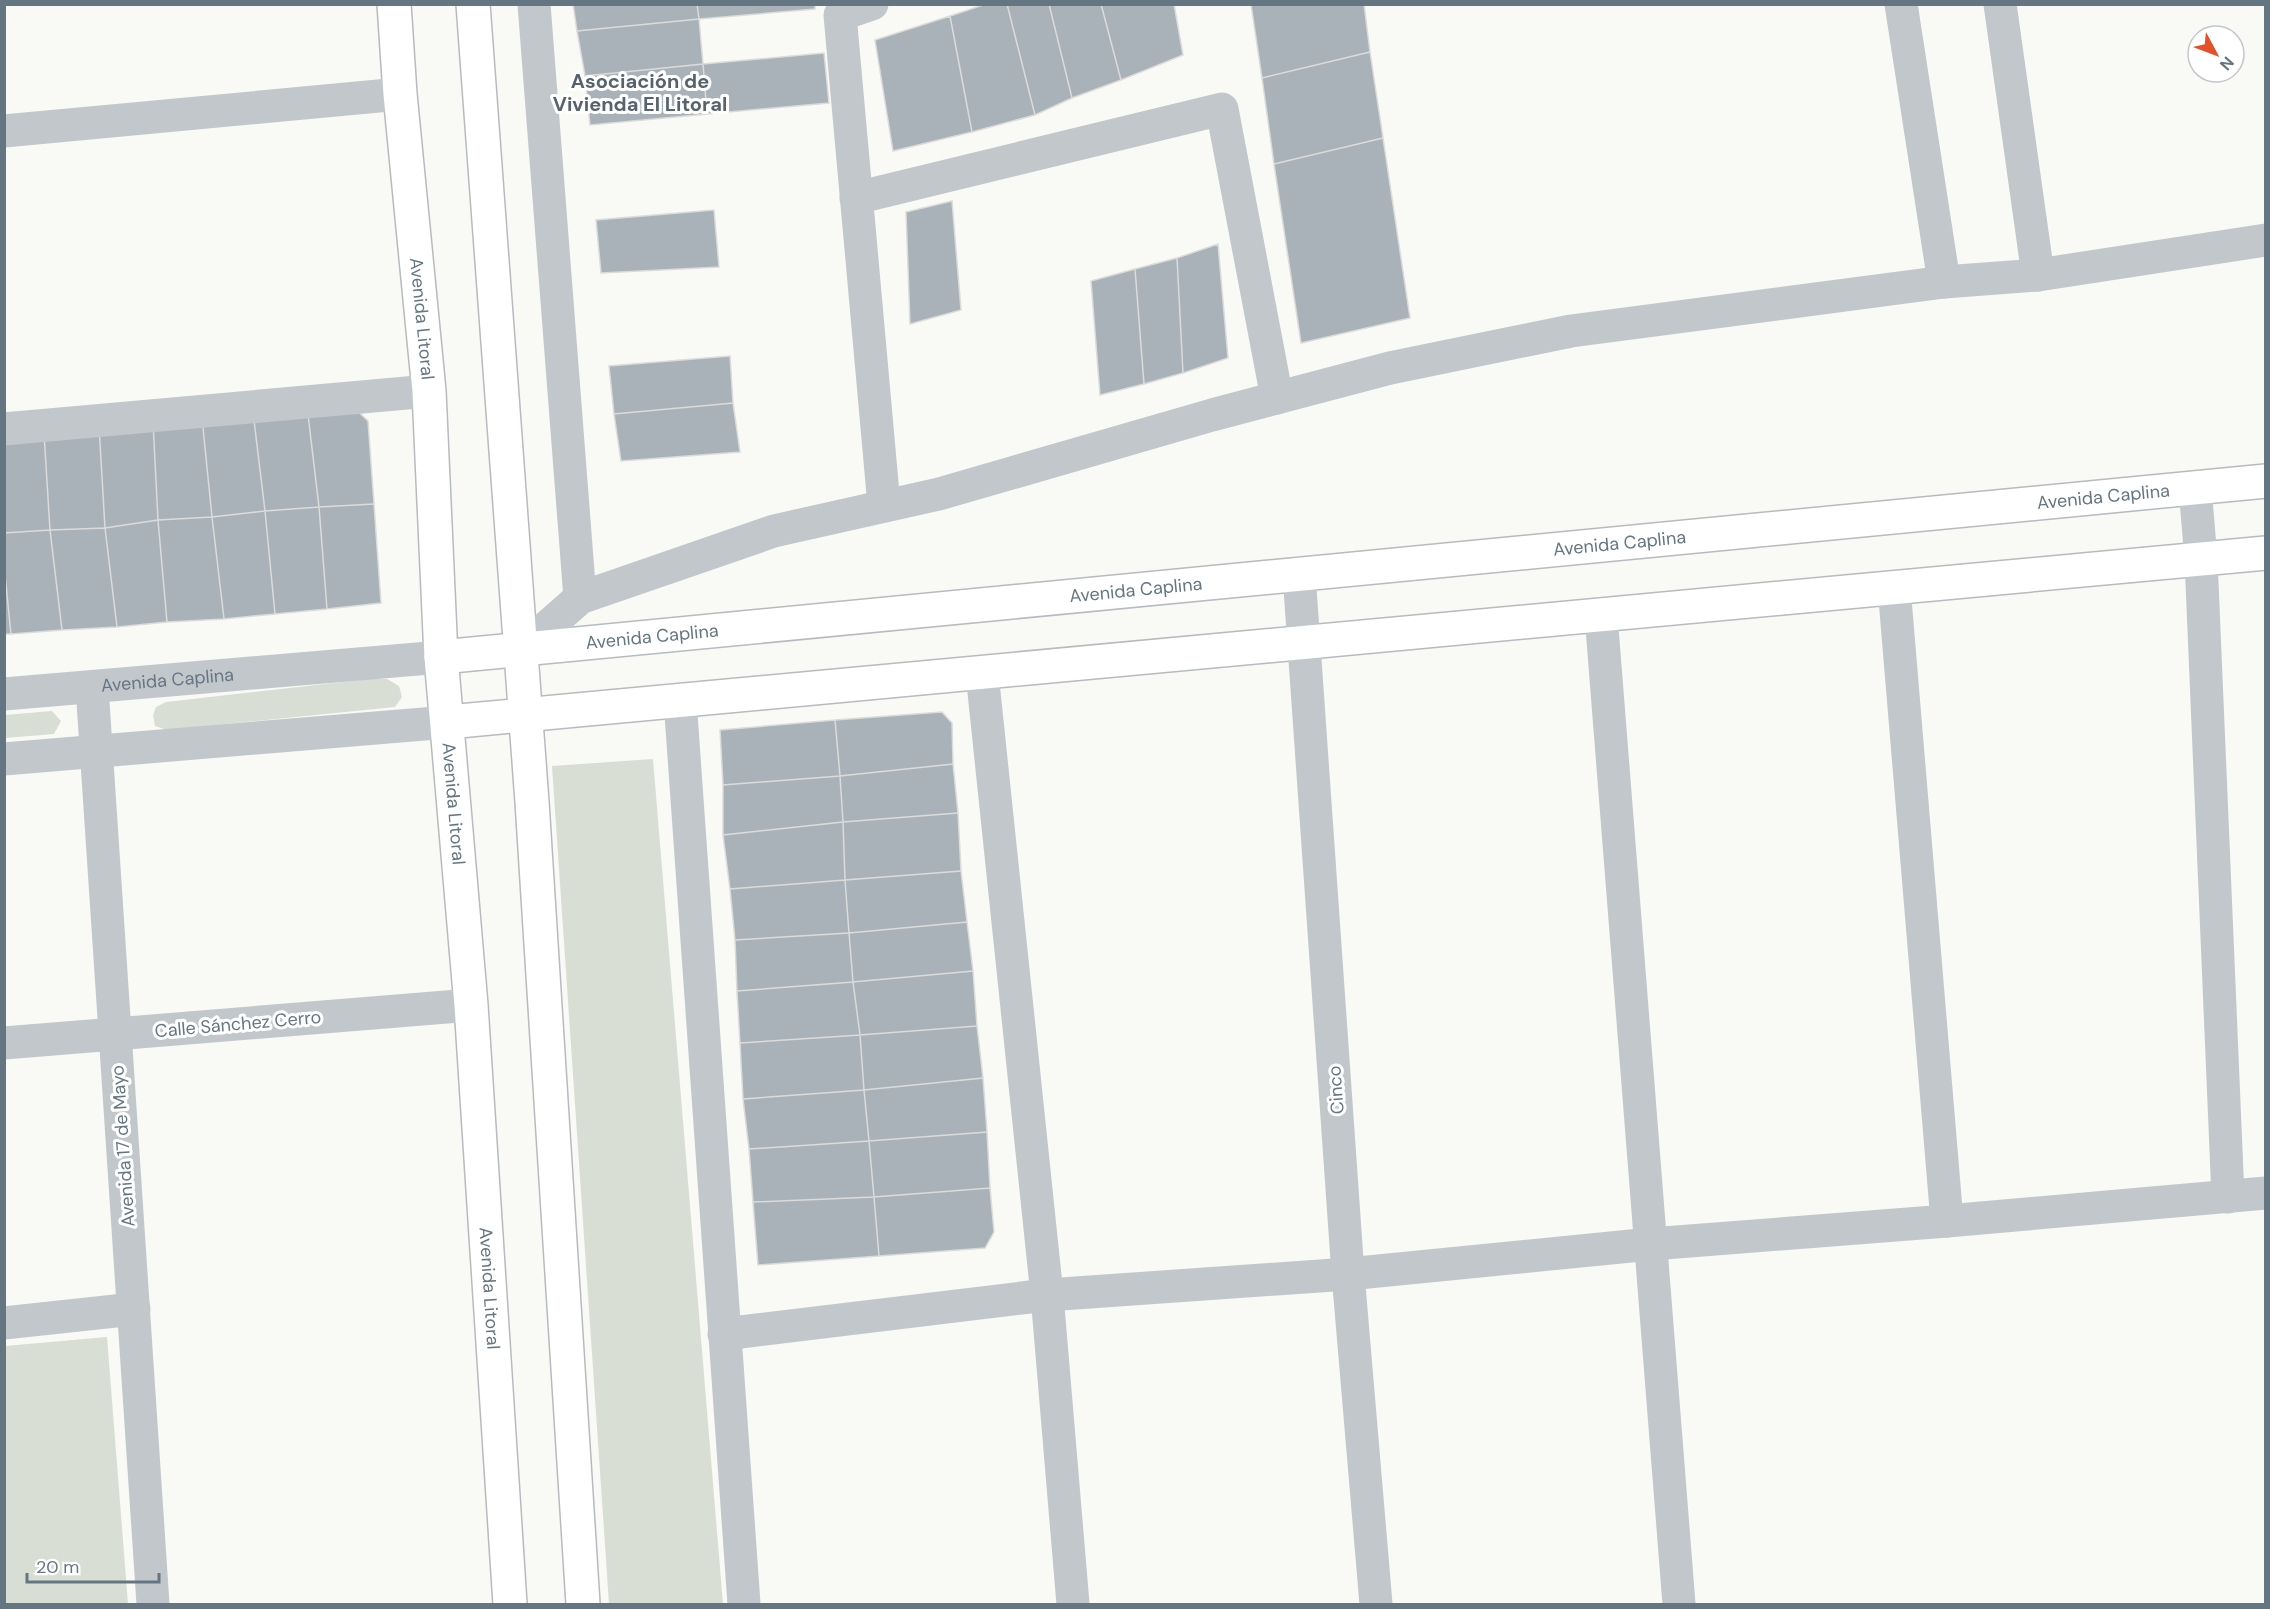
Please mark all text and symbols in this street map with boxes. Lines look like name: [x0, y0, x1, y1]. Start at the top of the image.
north arrow: [2186, 24, 2246, 84]
text: N: [2215, 52, 2239, 75]
district label: Asociación de Vivienda El Litoral: [553, 68, 727, 117]
street label: Avenida Litoral: [404, 257, 440, 381]
street label: Avenida Caplina: [2036, 478, 2171, 515]
street label: Avenida Caplina: [1552, 525, 1687, 562]
street label: Avenida Caplina: [1068, 572, 1203, 608]
street label: Avenida Caplina: [584, 618, 720, 655]
street label: Avenida Caplina: [100, 663, 235, 698]
street label: Avenida Litoral: [436, 741, 471, 866]
street label: Calle Sánchez Cerro: [154, 1005, 322, 1043]
street label: Avenida 17 de Mayo: [105, 1065, 141, 1227]
street label: Cinco: [1322, 1065, 1350, 1115]
street label: Avenida Litoral: [473, 1226, 505, 1350]
scale bar: [27, 1546, 159, 1584]
text: 20 m: [36, 1555, 79, 1579]

